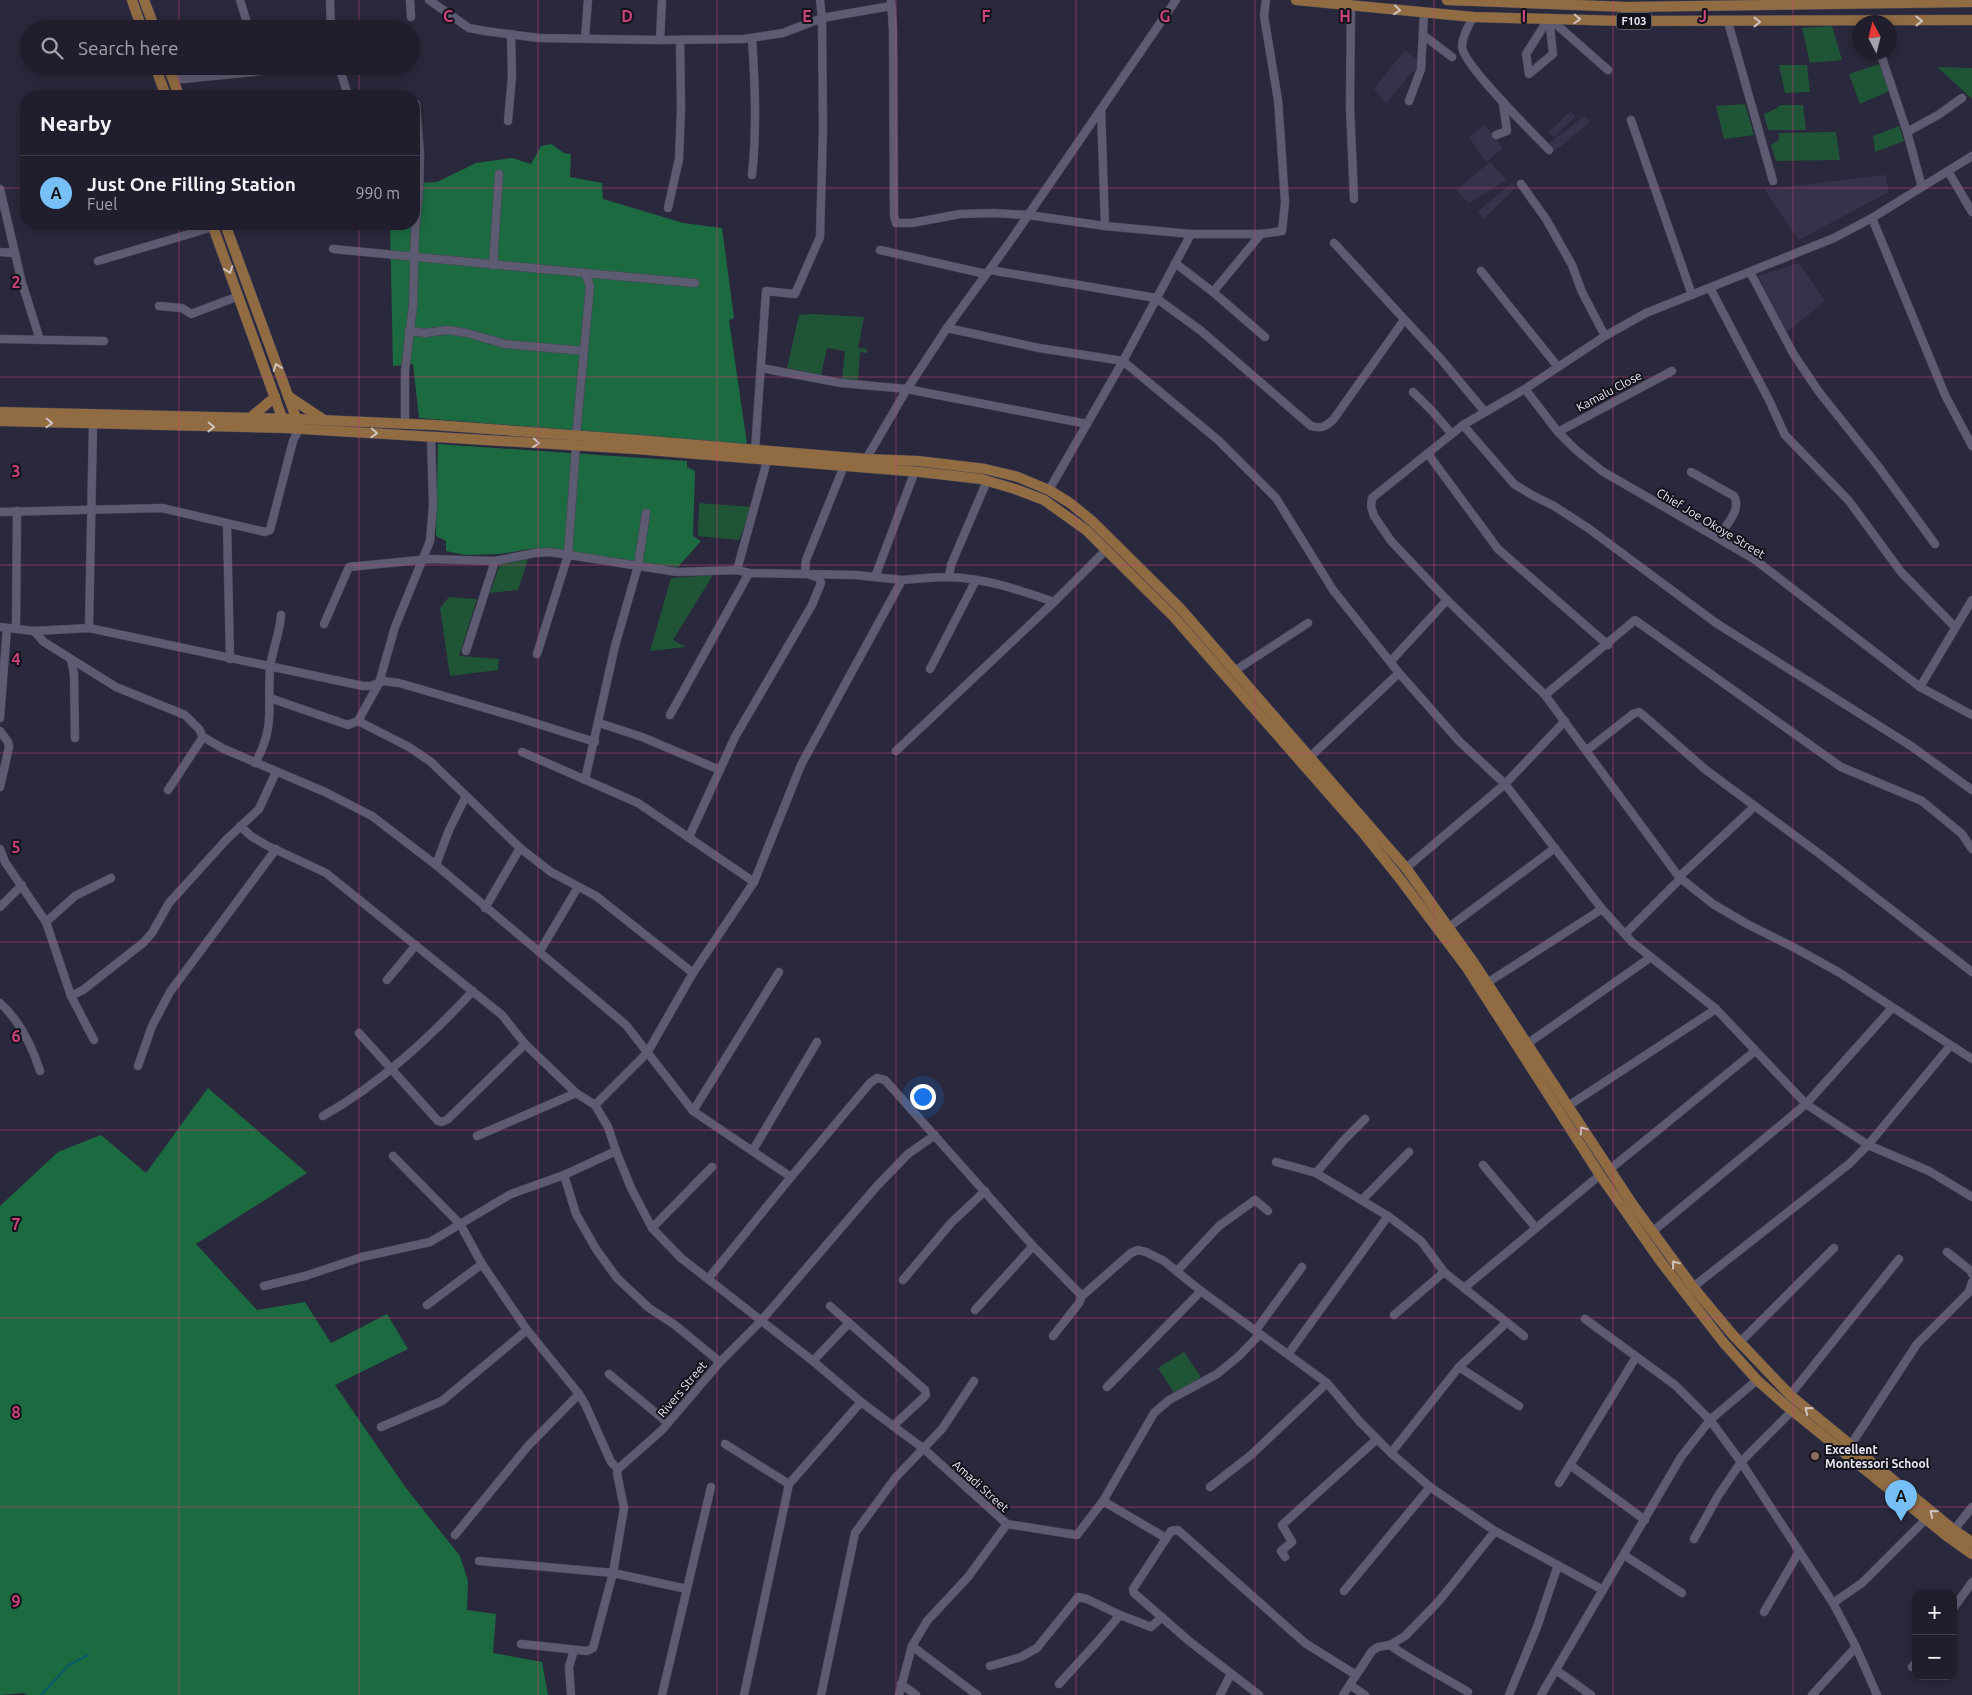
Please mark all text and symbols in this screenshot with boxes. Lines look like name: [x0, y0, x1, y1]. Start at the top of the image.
one-way arrow: [1393, 5, 1401, 16]
text: C: [443, 7, 453, 25]
text: D: [621, 7, 633, 25]
text: E: [802, 7, 812, 25]
text: F: [982, 7, 991, 25]
text: G: [1159, 7, 1171, 25]
text: H: [1339, 7, 1351, 25]
text: I: [1522, 7, 1526, 25]
text: J: [1699, 7, 1707, 25]
road number: F103: [1616, 12, 1652, 30]
one-way arrow: [1573, 14, 1581, 25]
north arrow: [1852, 15, 1897, 60]
one-way arrow: [1916, 16, 1923, 26]
one-way arrow: [1753, 17, 1761, 27]
search box: [20, 20, 420, 75]
icon: search: [38, 34, 66, 62]
text: Search here: [78, 37, 178, 59]
text: Nearby: [40, 111, 111, 135]
text: Just One Filling Station: [87, 173, 296, 195]
text: A: [50, 184, 62, 202]
text: 990 m: [355, 184, 400, 202]
text: Fuel: [87, 195, 117, 213]
one-way arrow: [223, 265, 233, 273]
text: 2: [11, 273, 21, 291]
one-way arrow: [273, 363, 283, 372]
street label: Kamalu Close: [1574, 368, 1644, 414]
one-way arrow: [45, 417, 53, 428]
one-way arrow: [207, 421, 215, 432]
one-way arrow: [370, 428, 378, 439]
one-way arrow: [532, 437, 540, 448]
text: 3: [11, 462, 21, 480]
street label: Chief Joe Okoye Street: [1654, 485, 1768, 561]
text: 4: [11, 650, 21, 668]
text: 5: [11, 838, 21, 856]
text: 6: [11, 1027, 21, 1045]
your location: [910, 1084, 936, 1110]
one-way arrow: [1580, 1126, 1589, 1136]
text: 7: [11, 1215, 21, 1233]
one-way arrow: [1672, 1260, 1681, 1270]
street label: Rivers Street: [655, 1358, 709, 1420]
text: 8: [11, 1403, 21, 1421]
one-way arrow: [1804, 1406, 1813, 1415]
place label: Excellent Montessori School: [1825, 1443, 1930, 1470]
marker: Excellent Montessori School: [1809, 1450, 1821, 1462]
street label: Amadi Street: [950, 1458, 1012, 1515]
pin: A: [1885, 1480, 1917, 1521]
one-way arrow: [1930, 1511, 1939, 1519]
map controls: [1912, 1590, 1957, 1680]
button: +: [1912, 1590, 1957, 1635]
text: 9: [11, 1592, 21, 1610]
button: −: [1912, 1635, 1957, 1680]

